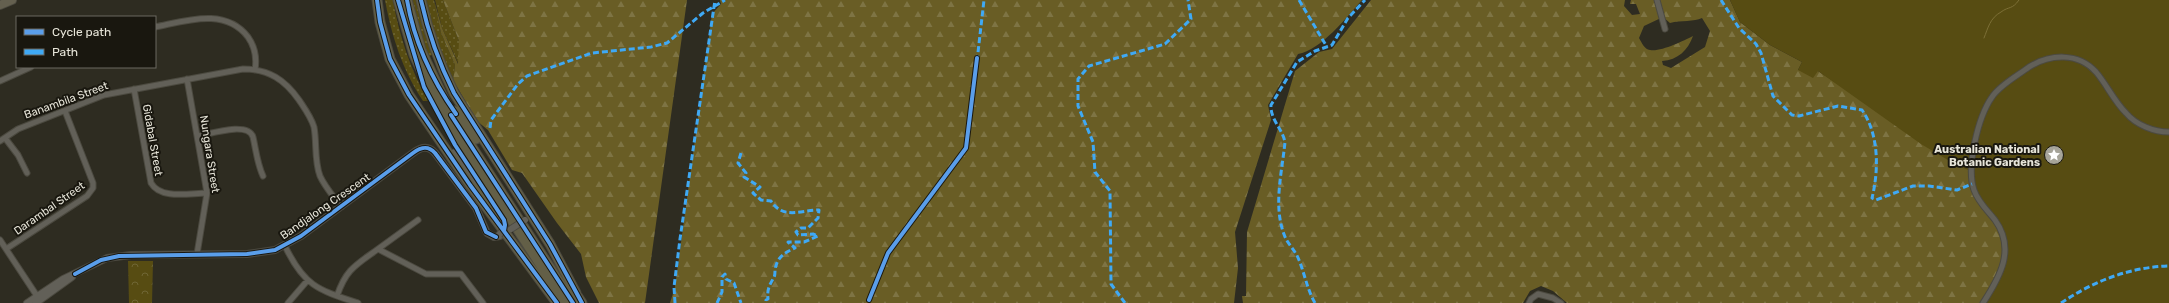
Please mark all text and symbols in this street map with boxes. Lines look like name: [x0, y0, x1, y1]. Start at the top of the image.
legend: [16, 16, 156, 68]
text: Cycle path: [52, 25, 111, 39]
text: Path: [52, 45, 78, 59]
street label: Banambila Street: [22, 79, 111, 122]
street label: Gidabal Street: [140, 103, 165, 178]
street label: Nungara Street: [197, 114, 222, 194]
place label: Australian National Botanic Gardens: [1934, 143, 2040, 169]
place icon: Australian National Botanic Gardens: [2043, 144, 2065, 166]
street label: Bandjalong Crescent: [278, 170, 373, 242]
street label: Darambal Street: [11, 179, 88, 238]

